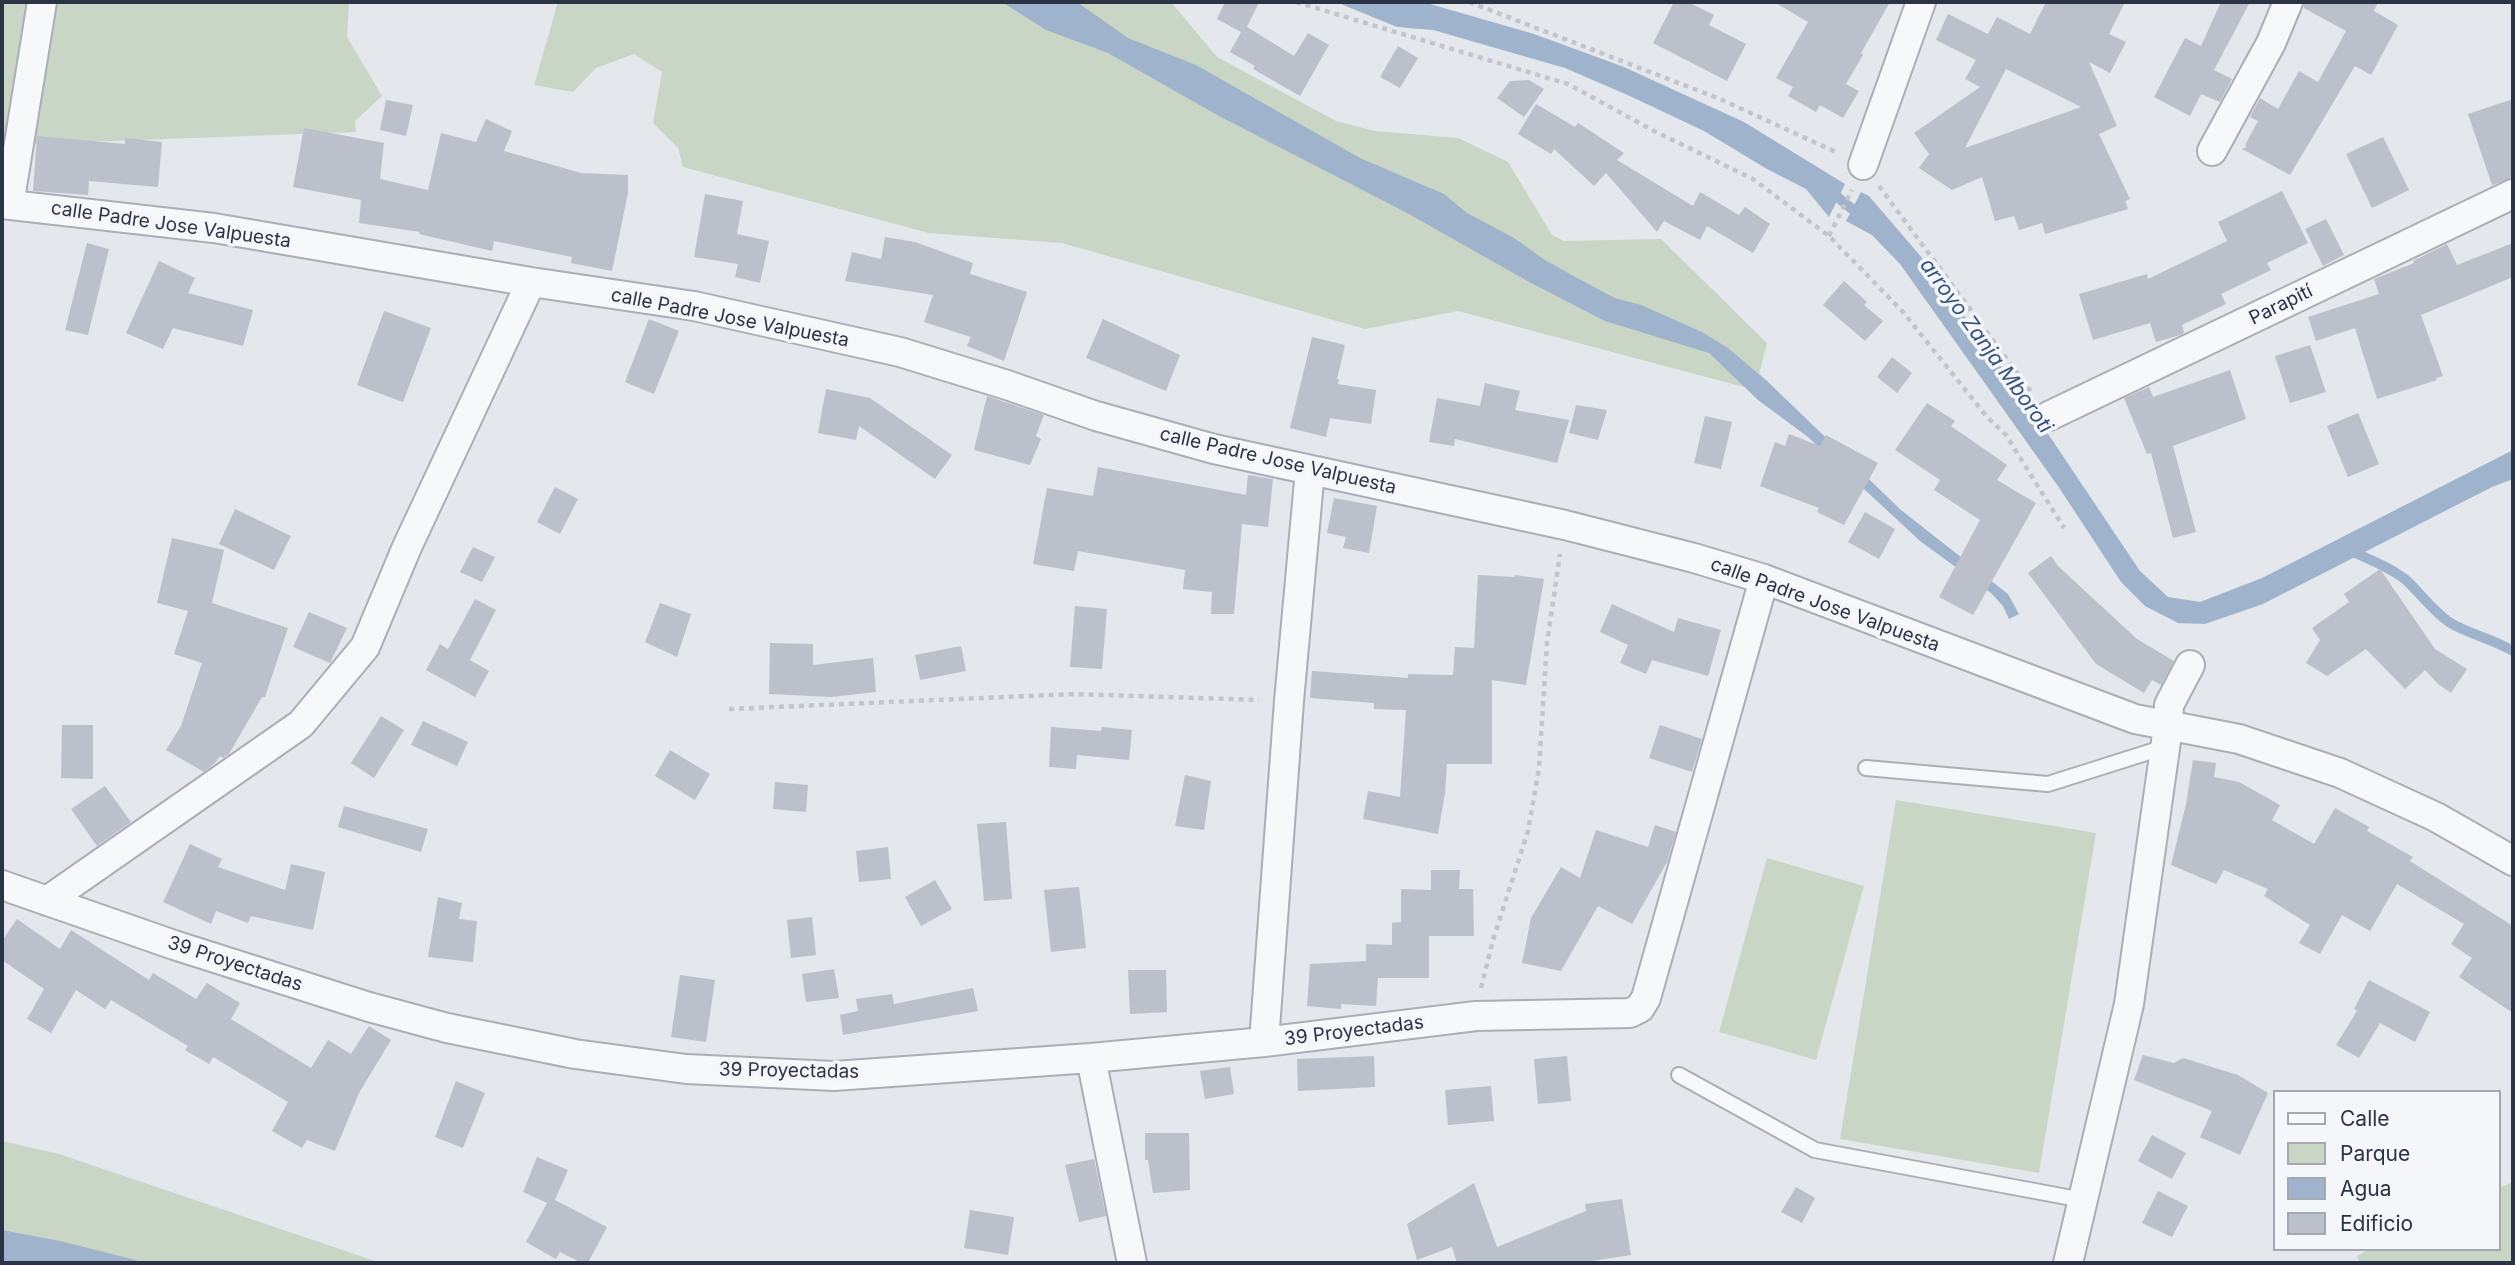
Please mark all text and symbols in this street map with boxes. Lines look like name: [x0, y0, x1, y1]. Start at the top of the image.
street label: calle Padre Jose Valpuesta: [50, 197, 292, 253]
water label: arroyo Zanja Mboroti: [1914, 254, 2058, 438]
street label: Parapití: [2246, 280, 2316, 330]
street label: calle Padre Jose Valpuesta: [609, 284, 851, 352]
street label: calle Padre Jose Valpuesta: [1157, 423, 1399, 499]
street label: calle Padre Jose Valpuesta: [1707, 553, 1943, 657]
street label: 39 Proyectadas: [165, 931, 305, 997]
street label: 39 Proyectadas: [1283, 1011, 1425, 1051]
street label: 39 Proyectadas: [719, 1058, 859, 1084]
legend: [2274, 1090, 2501, 1251]
text: Calle: [2340, 1106, 2390, 1131]
text: Parque: [2340, 1141, 2410, 1166]
text: Agua: [2340, 1176, 2392, 1201]
text: Edificio: [2340, 1211, 2413, 1236]

